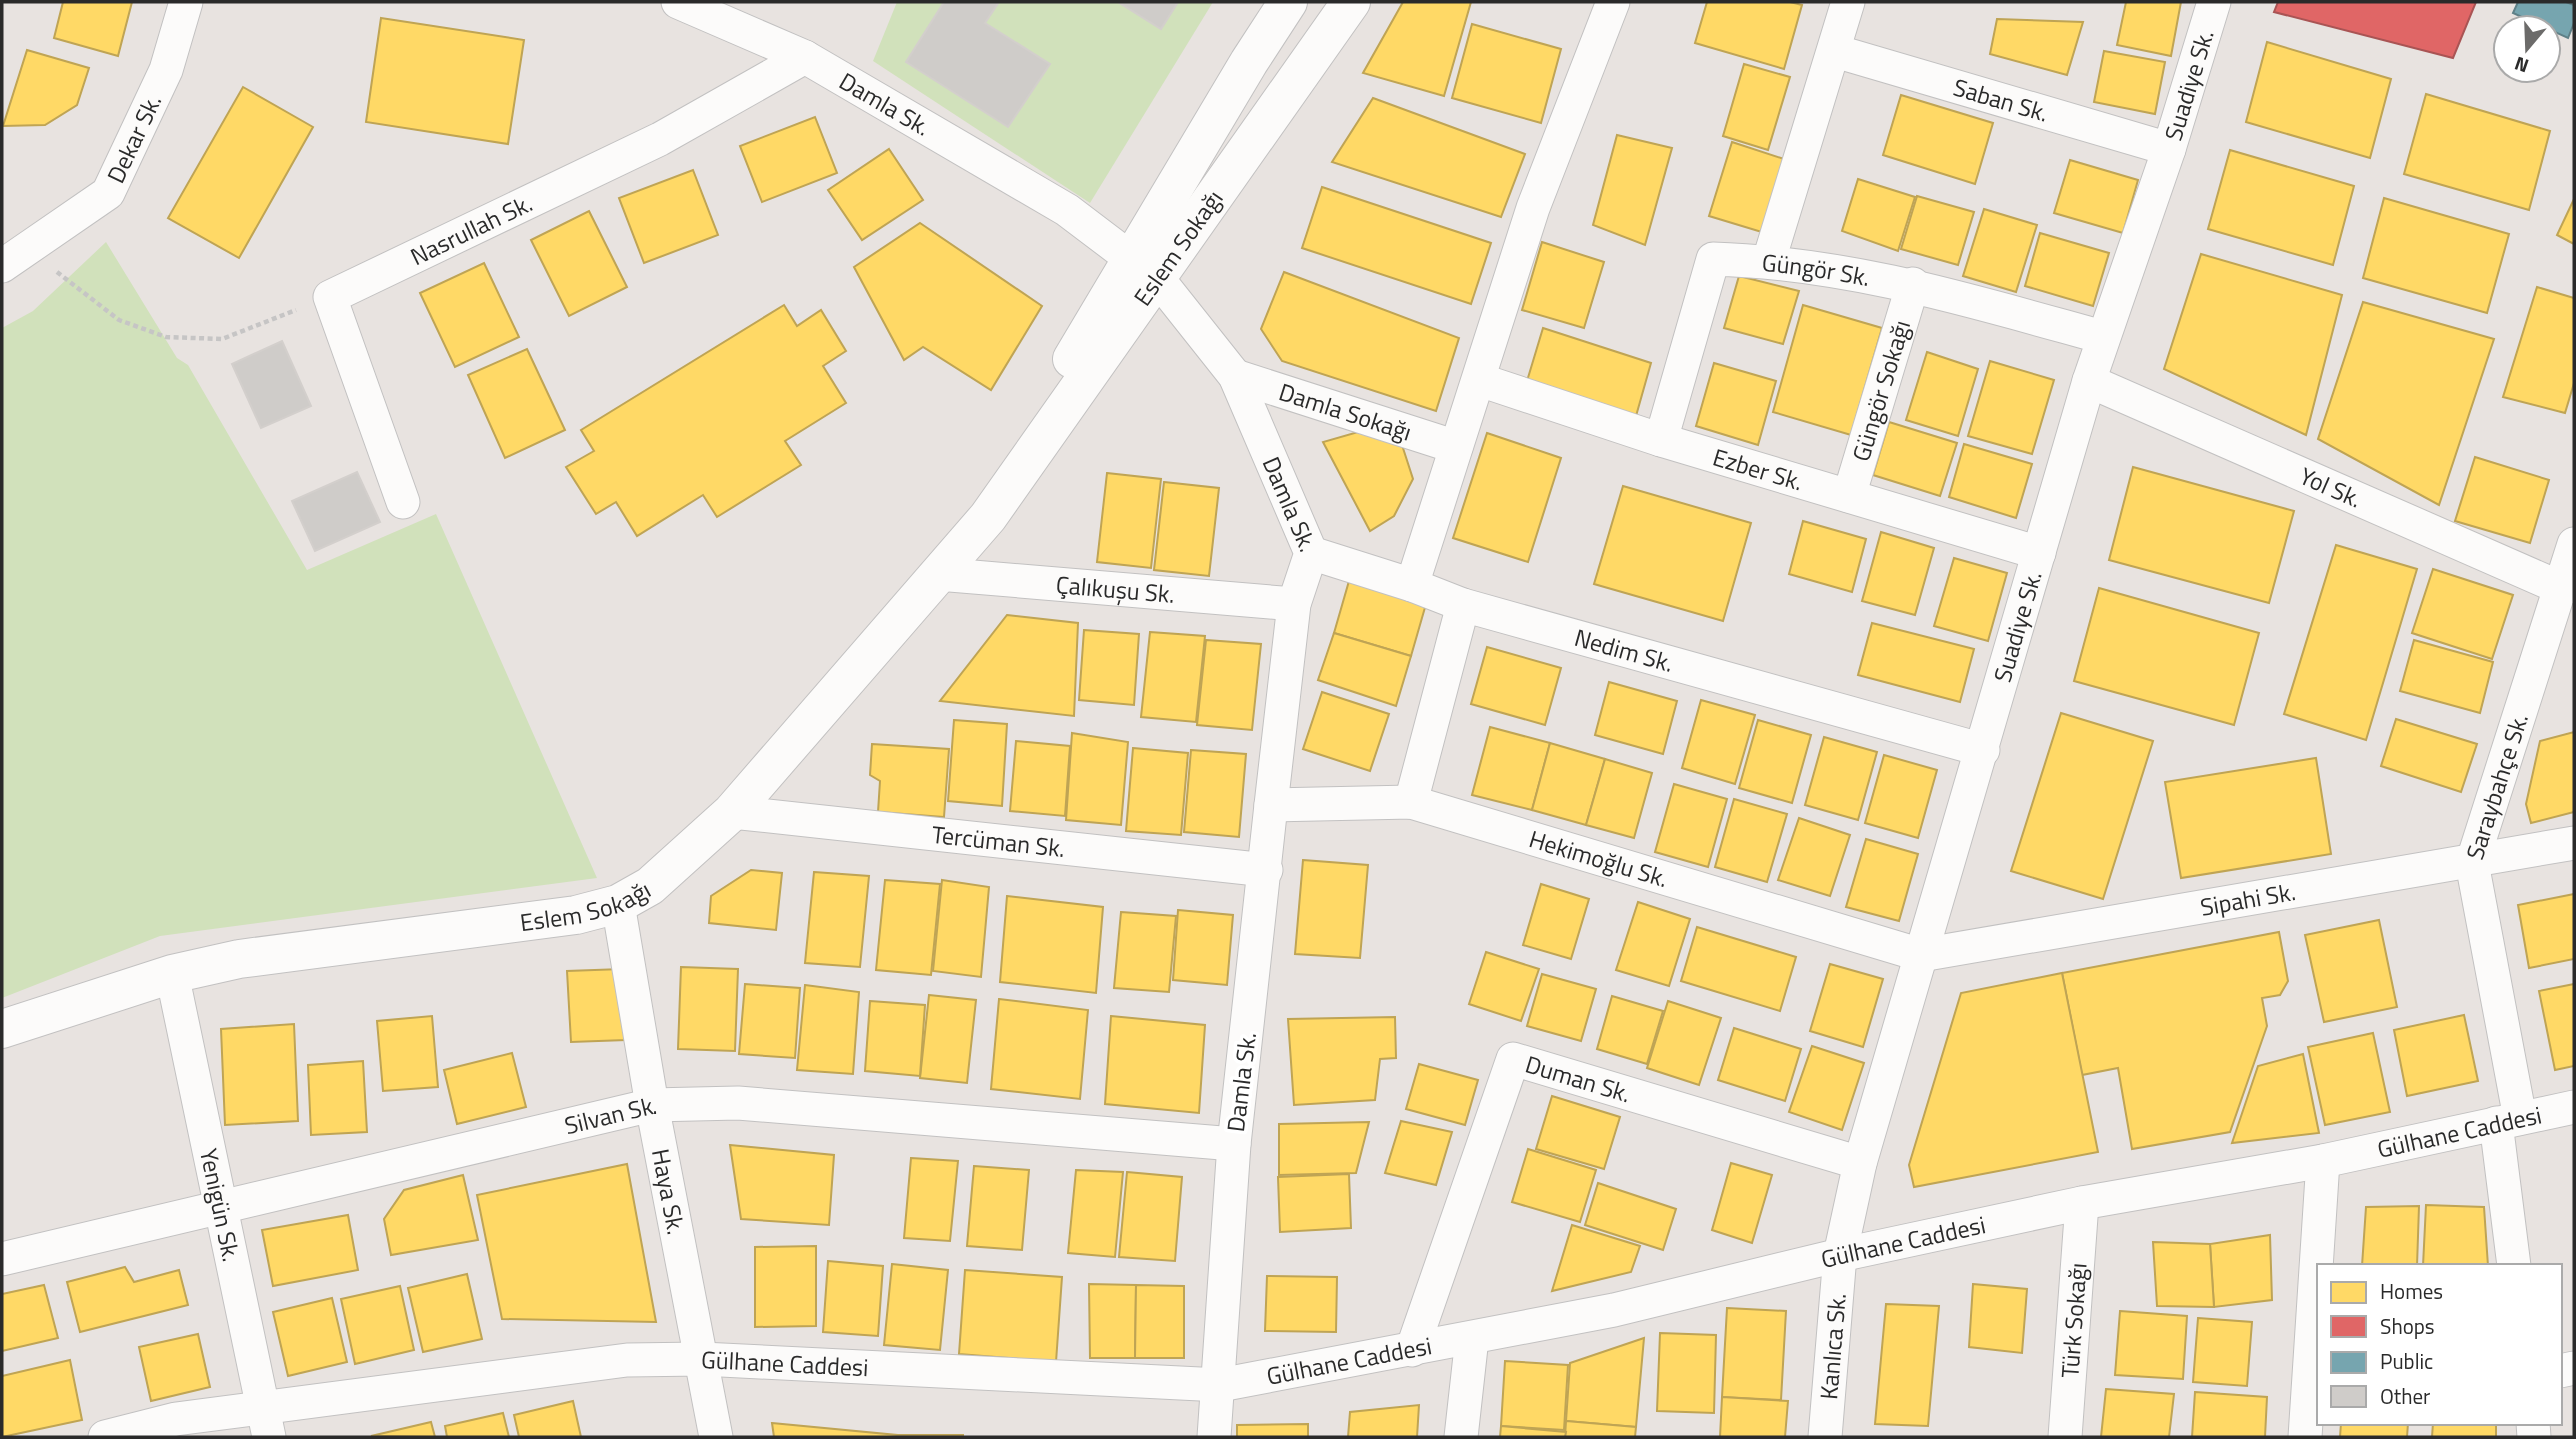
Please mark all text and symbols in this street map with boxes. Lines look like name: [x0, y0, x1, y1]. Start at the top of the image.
north arrow: [2492, 14, 2562, 84]
street label: Suadiye Sk.: [2155, 25, 2223, 145]
text: N: [2510, 50, 2532, 81]
street label: Damla Sk.: [833, 63, 937, 144]
street label: Saban Sk.: [1949, 69, 2053, 131]
street label: Dekar Sk.: [97, 88, 170, 189]
street label: Eslem Sokağı: [1125, 182, 1231, 313]
street label: Nasrullah Sk.: [404, 185, 538, 274]
street label: Güngör Sk.: [1761, 244, 1873, 295]
street label: Güngör Sokağı: [1842, 316, 1919, 466]
street label: Damla Sokağı: [1275, 373, 1416, 450]
street label: Ezber Sk.: [1709, 439, 1807, 499]
street label: Damla Sk.: [1254, 451, 1326, 557]
street label: Yol Sk.: [2294, 458, 2368, 516]
street label: Çalıkuşu Sk.: [1055, 566, 1176, 612]
street label: Suadiye Sk.: [1984, 566, 2050, 686]
street label: Nedim Sk.: [1570, 619, 1678, 681]
street label: Saraybahçe Sk.: [2456, 709, 2537, 864]
street label: Tercüman Sk.: [930, 816, 1067, 866]
street label: Hekimoğlu Sk.: [1525, 820, 1673, 896]
street label: Eslem Sokağı: [518, 871, 657, 940]
street label: Sipahi Sk.: [2197, 873, 2298, 925]
street label: Damla Sk.: [1217, 1030, 1265, 1134]
street label: Duman Sk.: [1521, 1046, 1635, 1111]
street label: Silvan Sk.: [561, 1087, 658, 1143]
street label: Gülhane Caddesi: [2374, 1096, 2545, 1167]
street label: Yenigün Sk.: [191, 1145, 250, 1265]
street label: Haya Sk.: [643, 1146, 695, 1237]
street label: Gülhane Caddesi: [1817, 1206, 1989, 1277]
street label: Türk Sokağı: [2051, 1262, 2096, 1379]
legend: [2317, 1264, 2562, 1425]
text: Homes: [2380, 1275, 2443, 1307]
street label: Kanlıca Sk.: [1810, 1292, 1855, 1401]
text: Shops: [2380, 1310, 2435, 1342]
street label: Gülhane Caddesi: [1263, 1327, 1435, 1394]
street label: Gülhane Caddesi: [700, 1341, 869, 1385]
text: Public: [2380, 1345, 2433, 1377]
text: Other: [2380, 1380, 2430, 1412]

